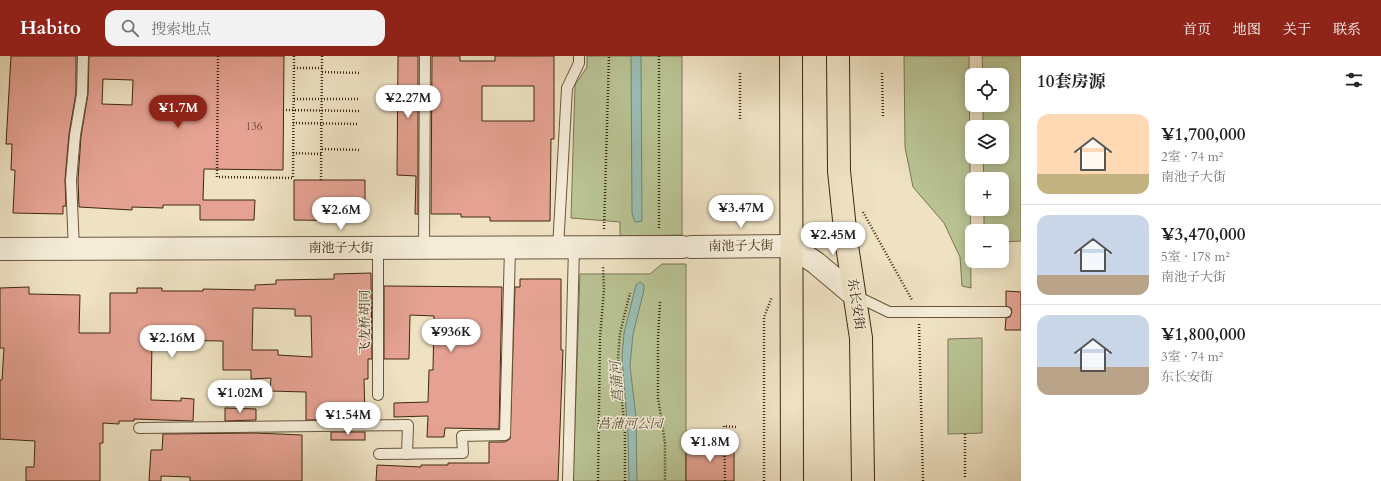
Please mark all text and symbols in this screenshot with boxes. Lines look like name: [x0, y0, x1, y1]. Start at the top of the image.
search box: [105, 10, 385, 46]
text: Habito: [20, 15, 81, 41]
icon: search: [119, 17, 141, 39]
text: 搜索地点: [151, 19, 211, 39]
text: 首页: [1183, 20, 1211, 39]
text: 地图: [1233, 20, 1261, 39]
text: 关于: [1283, 20, 1311, 39]
text: 联系: [1333, 20, 1361, 39]
map controls: [965, 68, 1009, 268]
button: locate: [965, 68, 1009, 112]
icon: filters: [1343, 69, 1365, 91]
text: 10套房源: [1037, 70, 1105, 93]
pin: ¥2.27M: [375, 85, 441, 119]
text: ¥2.27M: [385, 89, 431, 107]
pin: ¥1.7M: [150, 95, 206, 129]
text: ¥1.7M: [158, 99, 198, 117]
house number: 136: [246, 119, 263, 134]
button: layers: [965, 120, 1009, 164]
text: ¥1,700,000: [1161, 123, 1245, 146]
icon: home: [1069, 130, 1117, 178]
text: 2室 · 74 m²: [1161, 148, 1223, 166]
text: 南池子大街: [1161, 168, 1226, 186]
button: +: [965, 172, 1009, 216]
pin: ¥3.47M: [708, 195, 774, 229]
pin: ¥2.6M: [313, 197, 369, 231]
text: ¥3.47M: [718, 199, 764, 217]
text: ¥2.6M: [321, 201, 361, 219]
pin: ¥2.45M: [800, 222, 866, 256]
text: ¥3,470,000: [1161, 223, 1245, 246]
button: −: [965, 224, 1009, 268]
text: ¥2.45M: [810, 226, 856, 244]
icon: home: [1069, 231, 1117, 279]
street label: 南池子大街: [708, 236, 774, 256]
street label: 南池子大街: [308, 239, 374, 257]
text: 5室 · 178 m²: [1161, 248, 1230, 266]
text: 南池子大街: [1161, 268, 1226, 286]
street label: 东长安街: [843, 277, 869, 331]
street label: 飞龙桥胡同: [356, 289, 374, 355]
pin: ¥936K: [423, 319, 479, 353]
text: ¥936K: [431, 323, 471, 341]
text: ¥1,800,000: [1161, 323, 1245, 346]
pin: ¥2.16M: [139, 325, 205, 359]
text: ¥2.16M: [149, 329, 195, 347]
icon: home: [1069, 331, 1117, 379]
text: 3室 · 74 m²: [1161, 348, 1223, 366]
water label: 菖蒲河: [606, 357, 628, 404]
text: 东长安街: [1161, 368, 1213, 386]
pin: ¥1.02M: [207, 380, 273, 414]
text: ¥1.02M: [217, 384, 263, 402]
pin: ¥1.54M: [315, 402, 381, 436]
text: ¥1.54M: [325, 406, 371, 424]
park label: 菖蒲河公园: [597, 415, 664, 433]
pin: ¥1.8M: [682, 429, 738, 463]
text: ¥1.8M: [690, 433, 730, 451]

